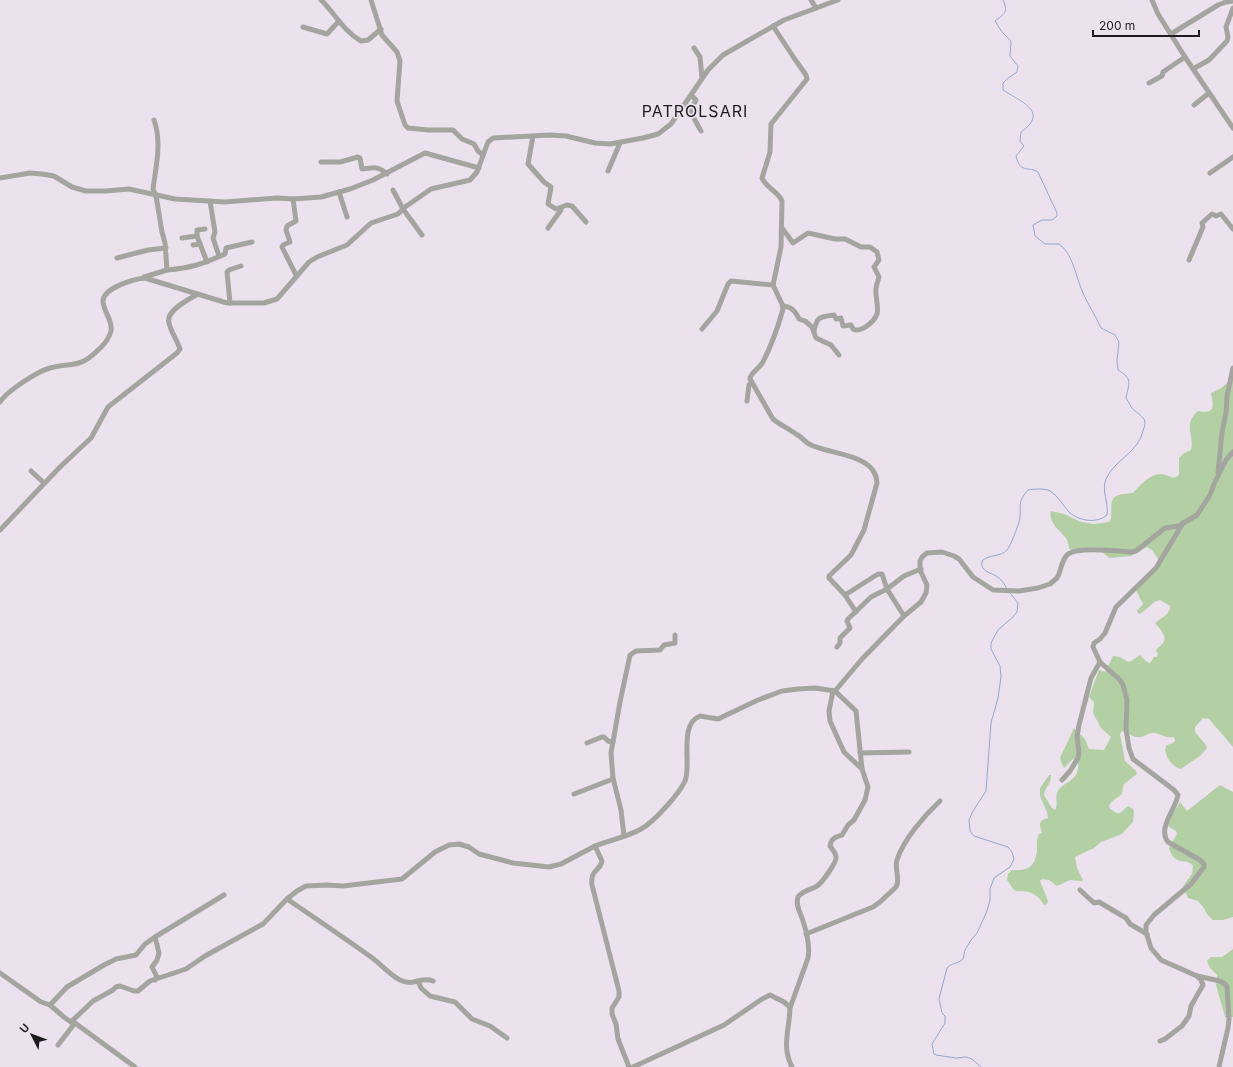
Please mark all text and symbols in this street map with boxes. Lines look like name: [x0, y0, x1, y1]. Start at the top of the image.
scale bar: [1093, 12, 1199, 38]
text: 200 m: [1099, 18, 1135, 33]
district label: PATROLSARI: [642, 101, 748, 121]
north arrow: [12, 1015, 52, 1055]
text: U: [17, 1021, 32, 1036]

